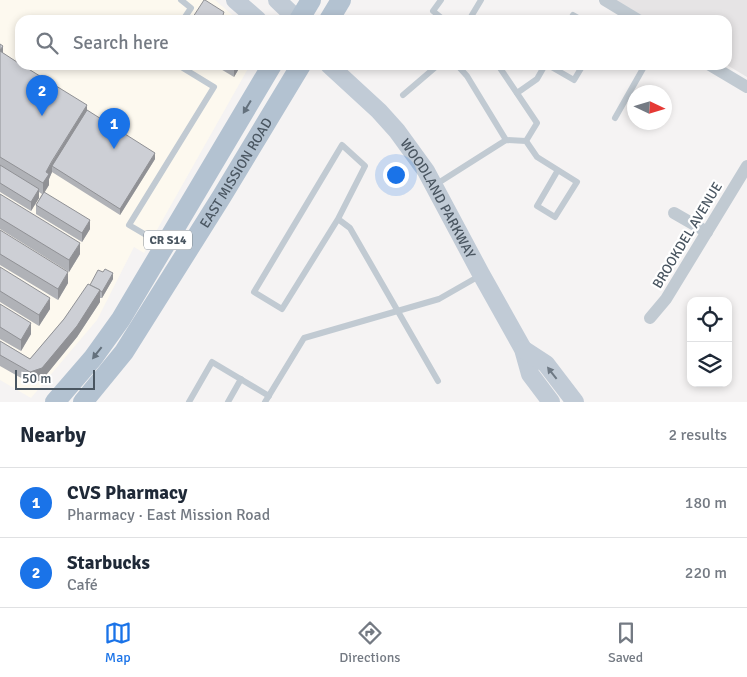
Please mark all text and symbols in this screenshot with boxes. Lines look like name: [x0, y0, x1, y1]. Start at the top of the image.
search box: [15, 15, 732, 70]
icon: search: [33, 29, 61, 57]
text: Search here: [73, 31, 169, 55]
pin: 2: [26, 75, 58, 116]
north arrow: [627, 85, 672, 130]
one-way arrow: [242, 100, 251, 113]
pin: 1: [98, 108, 130, 149]
street label: EAST MISSION ROAD: [196, 115, 276, 231]
street label: WOODLAND PARKWAY: [396, 135, 479, 261]
your location: [383, 162, 409, 188]
street label: BROOKDEL AVENUE: [649, 179, 726, 292]
road number: CR S14: [144, 230, 192, 250]
map controls: [687, 297, 732, 387]
button: locate: [687, 297, 732, 342]
button: layers: [687, 342, 732, 387]
one-way arrow: [92, 347, 102, 360]
one-way arrow: [547, 366, 557, 379]
scale bar: [15, 367, 95, 390]
text: 50 m: [22, 370, 51, 387]
text: Nearby: [20, 422, 86, 448]
text: 2 results: [668, 425, 727, 445]
text: CVS Pharmacy: [67, 481, 187, 505]
text: 1: [32, 493, 40, 513]
text: 180 m: [685, 493, 727, 513]
text: Pharmacy · East Mission Road: [67, 505, 270, 525]
text: Starbucks: [67, 551, 150, 575]
text: 2: [32, 563, 40, 583]
text: 220 m: [685, 563, 727, 583]
text: Café: [67, 575, 98, 595]
tab: Map: [104, 619, 132, 666]
tab: Directions: [339, 619, 400, 666]
tab: Saved: [608, 619, 643, 666]

